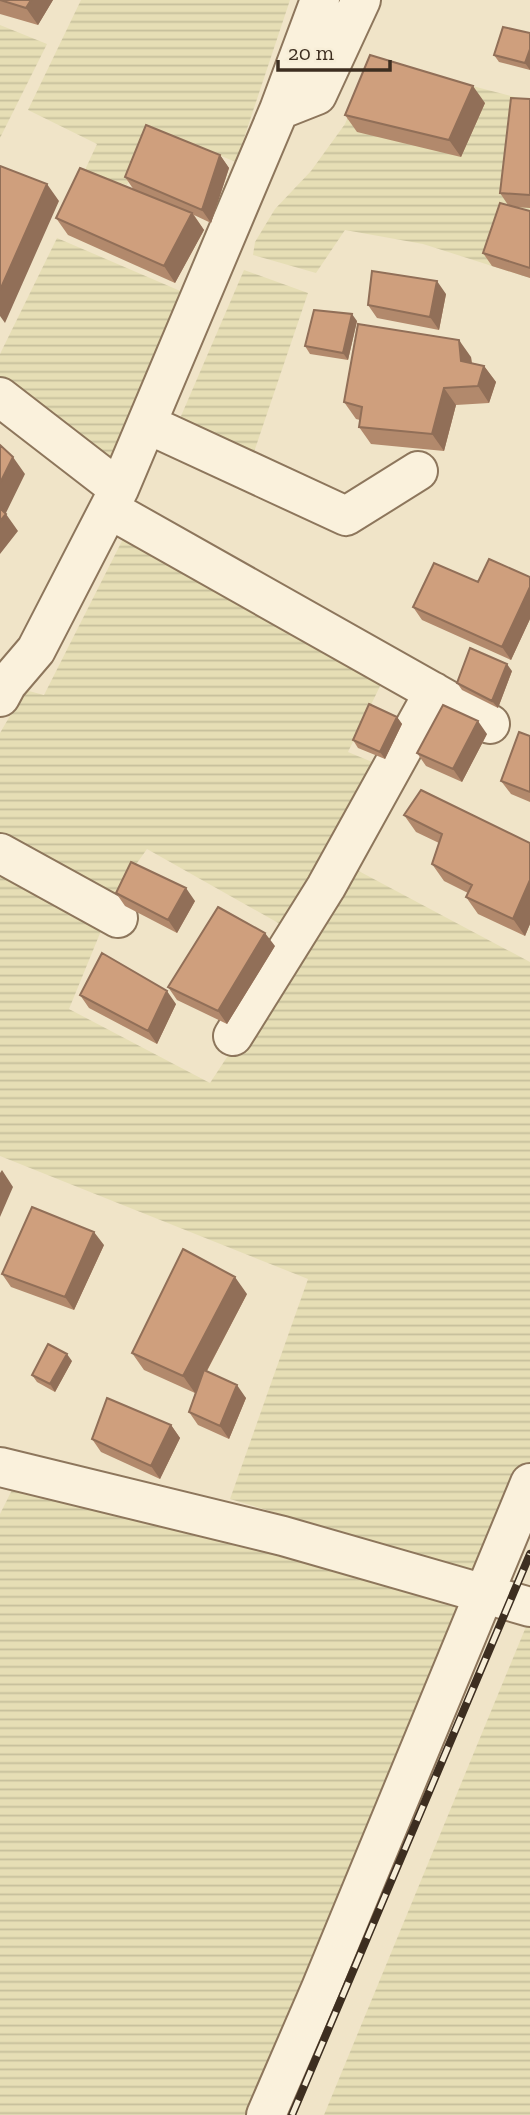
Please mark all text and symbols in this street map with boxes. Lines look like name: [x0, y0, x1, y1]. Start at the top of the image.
scale bar: [278, 28, 390, 72]
text: 20 m: [288, 40, 334, 65]

